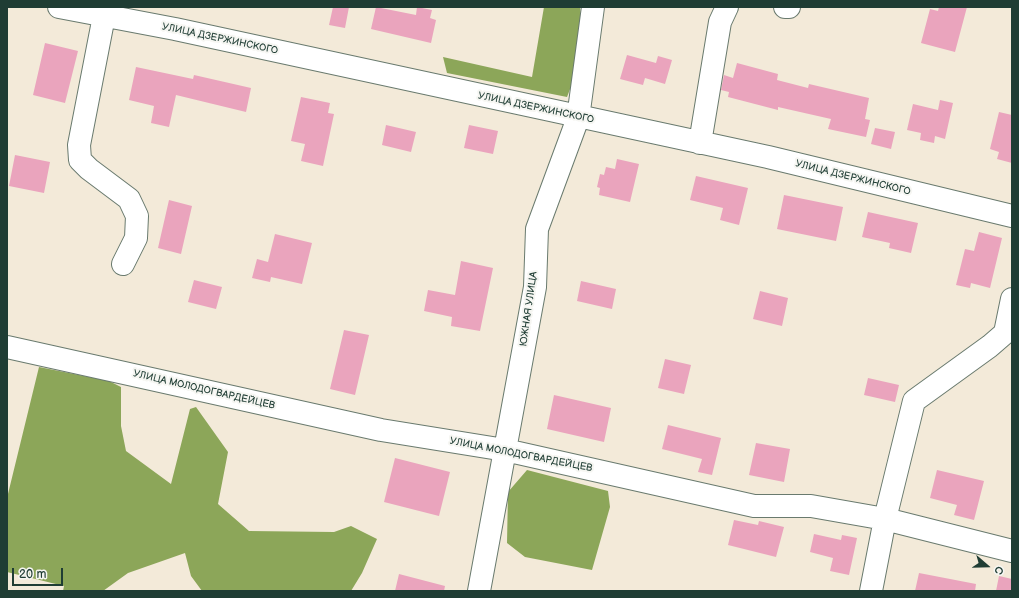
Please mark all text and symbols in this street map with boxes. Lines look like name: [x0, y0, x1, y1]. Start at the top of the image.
street label: УЛИЦА ДЗЕРЖИНСКОГО: [161, 21, 279, 57]
street label: УЛИЦА ДЗЕРЖИНСКОГО: [477, 90, 595, 126]
street label: УЛИЦА ДЗЕРЖИНСКОГО: [794, 158, 912, 198]
street label: ЮЖНАЯ УЛИЦА: [518, 271, 540, 347]
street label: УЛИЦА МОЛОДОГВАРДЕЙЦЕВ: [132, 368, 276, 412]
street label: УЛИЦА МОЛОДОГВАРДЕЙЦЕВ: [449, 435, 593, 475]
north arrow: [967, 546, 1007, 586]
scale bar: [14, 560, 65, 586]
text: С: [991, 564, 1006, 576]
text: 20 m: [19, 567, 46, 582]

